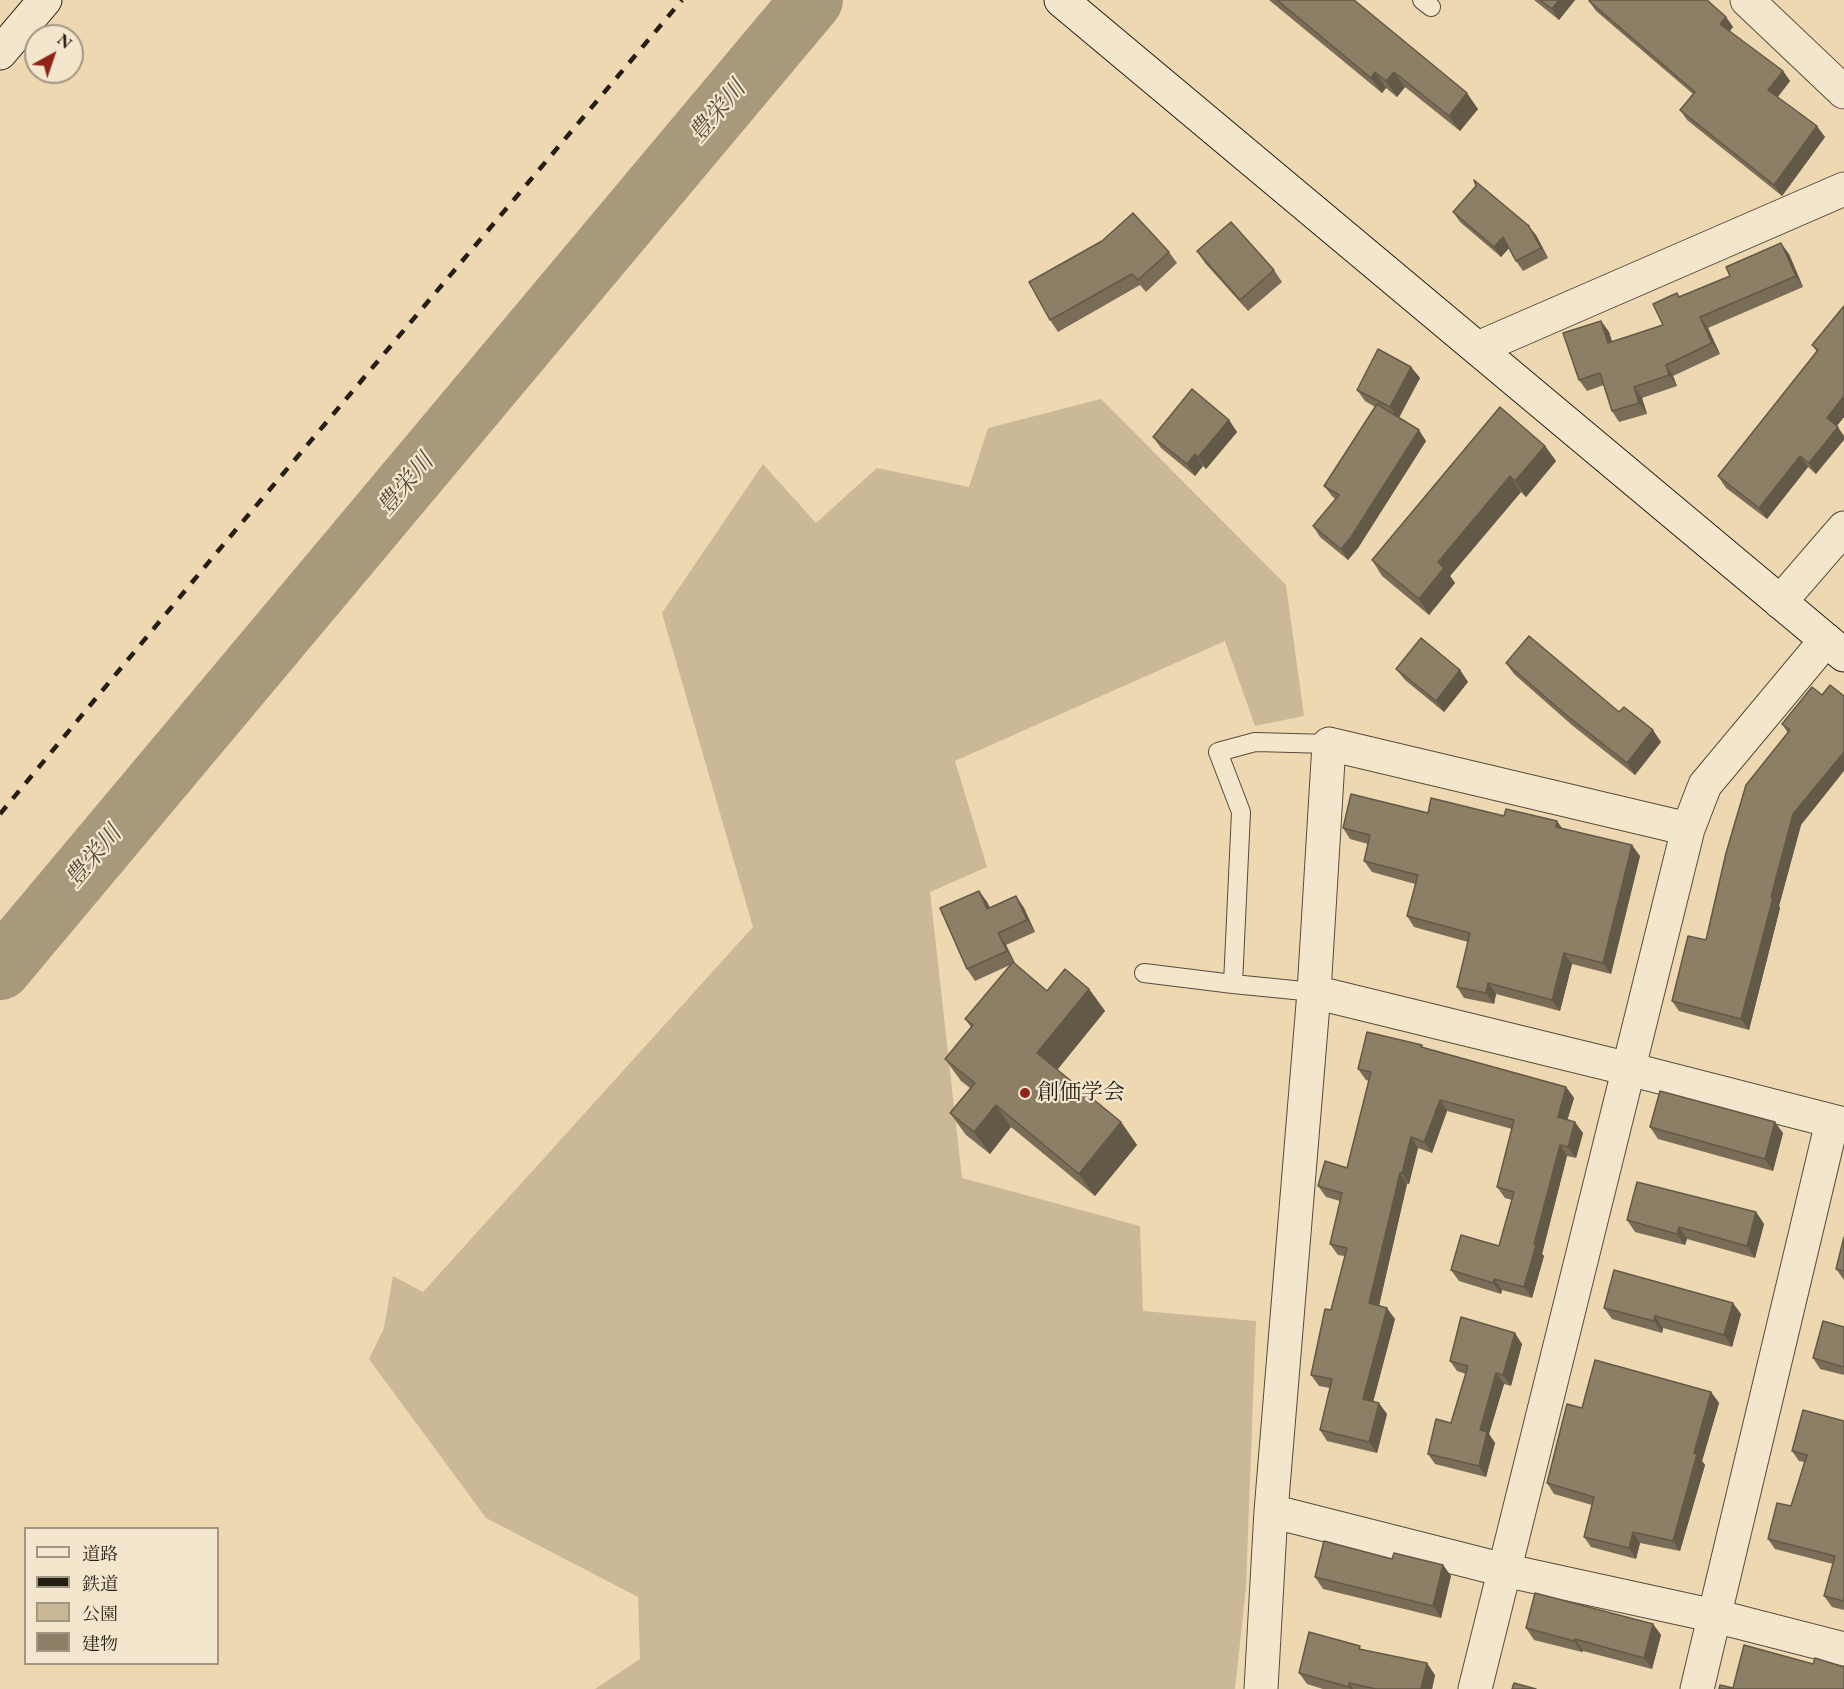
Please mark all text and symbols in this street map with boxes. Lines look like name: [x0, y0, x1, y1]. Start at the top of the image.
north arrow: [24, 24, 84, 84]
text: N: [53, 29, 76, 54]
water label: 豊栄川: [684, 75, 752, 149]
water label: 豊栄川: [372, 448, 440, 522]
water label: 豊栄川: [60, 820, 128, 894]
place label: 創価学会: [1037, 1080, 1125, 1106]
marker: 創価学会: [1018, 1086, 1032, 1100]
legend: [24, 1527, 219, 1665]
text: 道路: [82, 1542, 118, 1565]
text: 鉄道: [82, 1572, 118, 1595]
text: 公園: [82, 1602, 118, 1625]
text: 建物: [82, 1632, 118, 1655]

